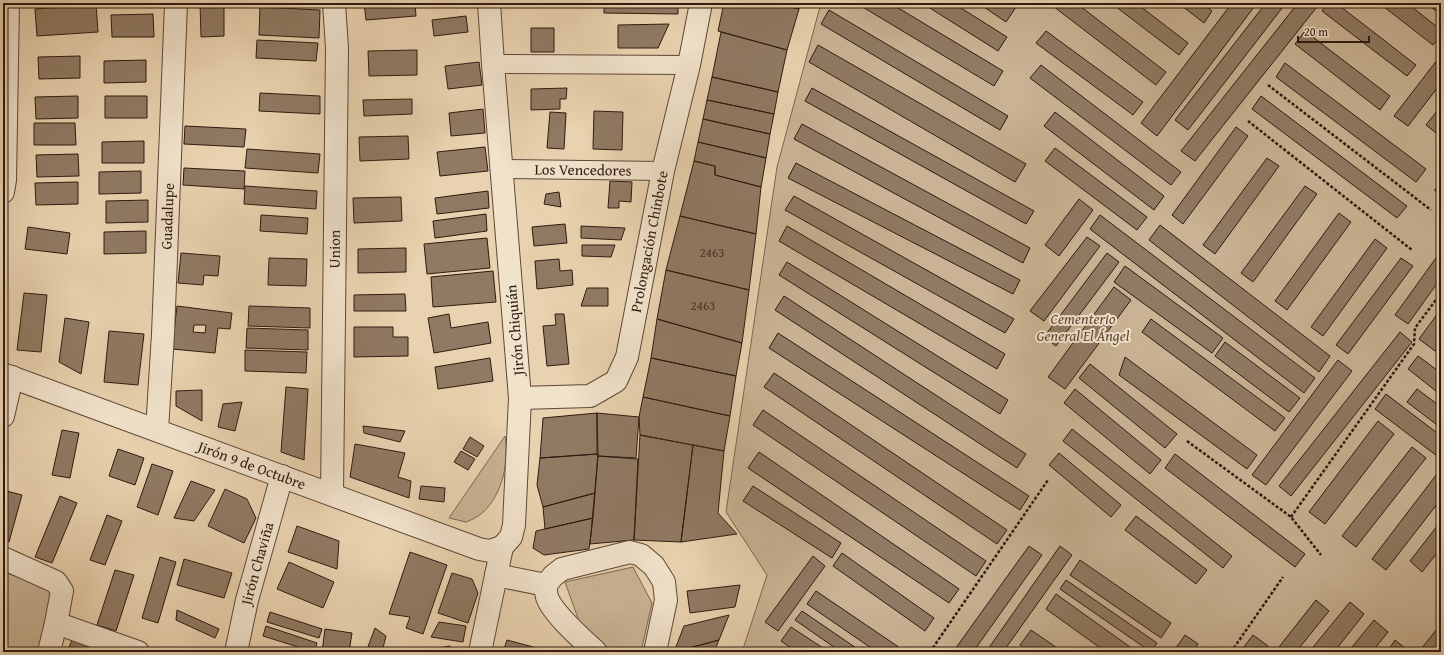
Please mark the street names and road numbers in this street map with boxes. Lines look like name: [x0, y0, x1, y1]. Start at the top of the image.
street label: Los Vencedores: [534, 158, 632, 181]
street label: Prolongación Chinbote: [625, 169, 673, 314]
street label: Guadalupe: [155, 183, 179, 250]
street label: Union: [324, 229, 345, 268]
street label: Jirón Chiquián: [500, 283, 529, 378]
street label: Jirón 9 de Octubre: [193, 435, 309, 494]
street label: Jirón Chaviña: [235, 520, 278, 609]

